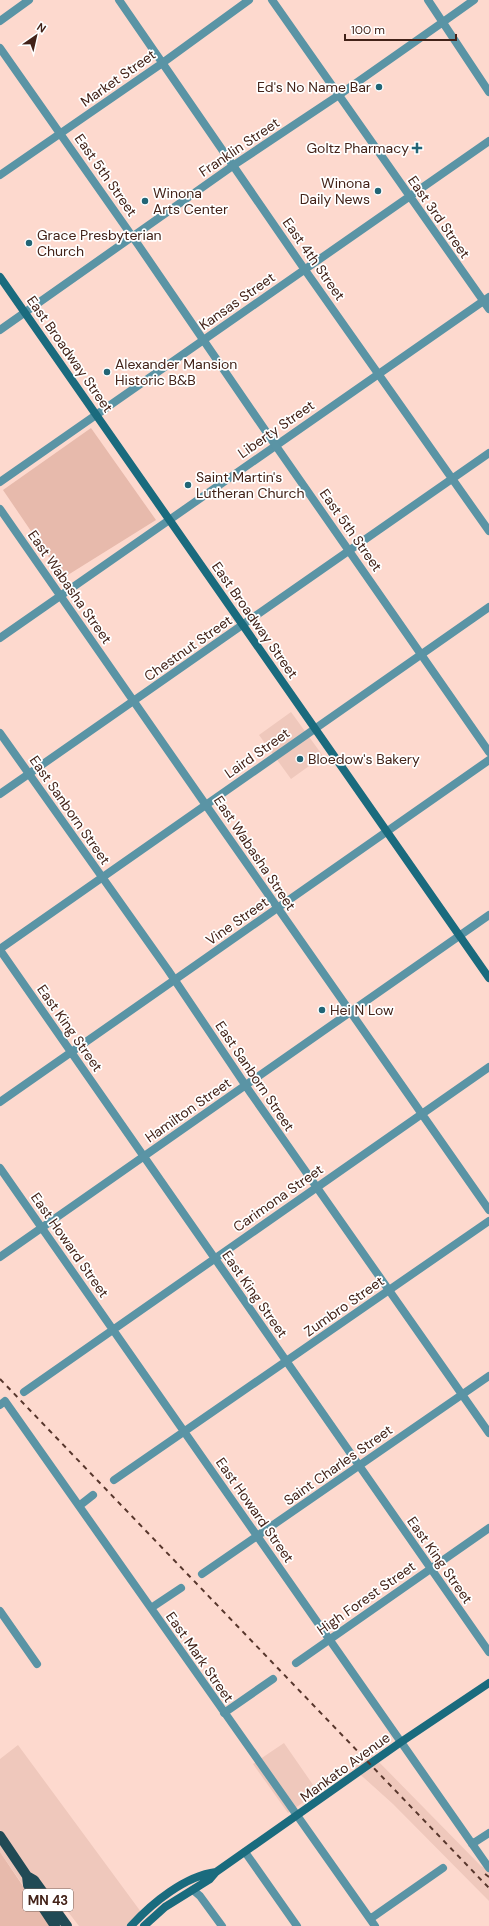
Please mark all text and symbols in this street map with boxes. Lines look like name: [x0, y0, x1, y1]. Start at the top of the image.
north arrow: [16, 16, 56, 56]
scale bar: [345, 16, 456, 42]
text: N: [34, 20, 49, 36]
text: 100 m: [351, 22, 385, 38]
street label: Market Street: [77, 45, 159, 111]
place label: Ed's No Name Bar: [257, 78, 371, 96]
marker: Ed's No Name Bar: [374, 82, 384, 92]
street label: Franklin Street: [195, 113, 283, 181]
street label: East 5th Street: [71, 130, 141, 220]
place label: Goltz Pharmacy: [306, 139, 409, 157]
marker: Goltz Pharmacy: [412, 143, 422, 153]
street label: East 3rd Street: [404, 172, 474, 262]
place label: Winona Daily News: [300, 174, 370, 208]
place label: Winona Arts Center: [153, 184, 228, 218]
marker: Winona Daily News: [373, 186, 383, 196]
marker: Winona Arts Center: [140, 196, 150, 206]
street label: East 4th Street: [279, 214, 349, 304]
place label: Grace Presbyterian Church: [37, 226, 162, 260]
marker: Grace Presbyterian Church: [24, 238, 34, 248]
street label: Kansas Street: [196, 268, 278, 334]
street label: East Broadway Street: [23, 292, 117, 416]
place label: Alexander Mansion Historic B&B: [115, 355, 237, 389]
marker: Alexander Mansion Historic B&B: [102, 367, 112, 377]
street label: Liberty Street: [234, 396, 318, 462]
place label: Saint Martin's Lutheran Church: [196, 468, 305, 502]
marker: Saint Martin's Lutheran Church: [183, 480, 193, 490]
street label: East 5th Street: [316, 485, 386, 575]
street label: East Wabasha Street: [24, 527, 116, 647]
street label: East Broadway Street: [208, 558, 302, 682]
street label: Chestnut Street: [141, 611, 235, 685]
street label: Laird Street: [221, 724, 293, 782]
place label: Bloedow's Bakery: [308, 750, 420, 768]
street label: East Sanborn Street: [26, 752, 114, 868]
marker: Bloedow's Bakery: [295, 754, 305, 764]
street label: East Wabasha Street: [210, 792, 300, 914]
street label: Vine Street: [202, 893, 272, 949]
street label: East King Street: [33, 981, 107, 1075]
place label: Hei N Low: [330, 1001, 394, 1019]
marker: Hei N Low: [317, 1005, 327, 1015]
street label: East Sanborn Street: [211, 1018, 299, 1134]
street label: Hamilton Street: [141, 1074, 235, 1146]
street label: Carimona Street: [229, 1160, 327, 1236]
street label: East Howard Street: [27, 1189, 113, 1301]
street label: East King Street: [218, 1247, 292, 1341]
street label: Zumbro Street: [301, 1272, 387, 1340]
street label: Saint Charles Street: [280, 1421, 396, 1509]
street label: East Howard Street: [212, 1454, 298, 1566]
street label: East King Street: [403, 1513, 477, 1607]
street label: High Forest Street: [313, 1557, 419, 1639]
street label: East Mark Street: [162, 1608, 238, 1706]
street label: Mankato Avenue: [297, 1728, 393, 1806]
road number: MN 43: [23, 1889, 73, 1911]

